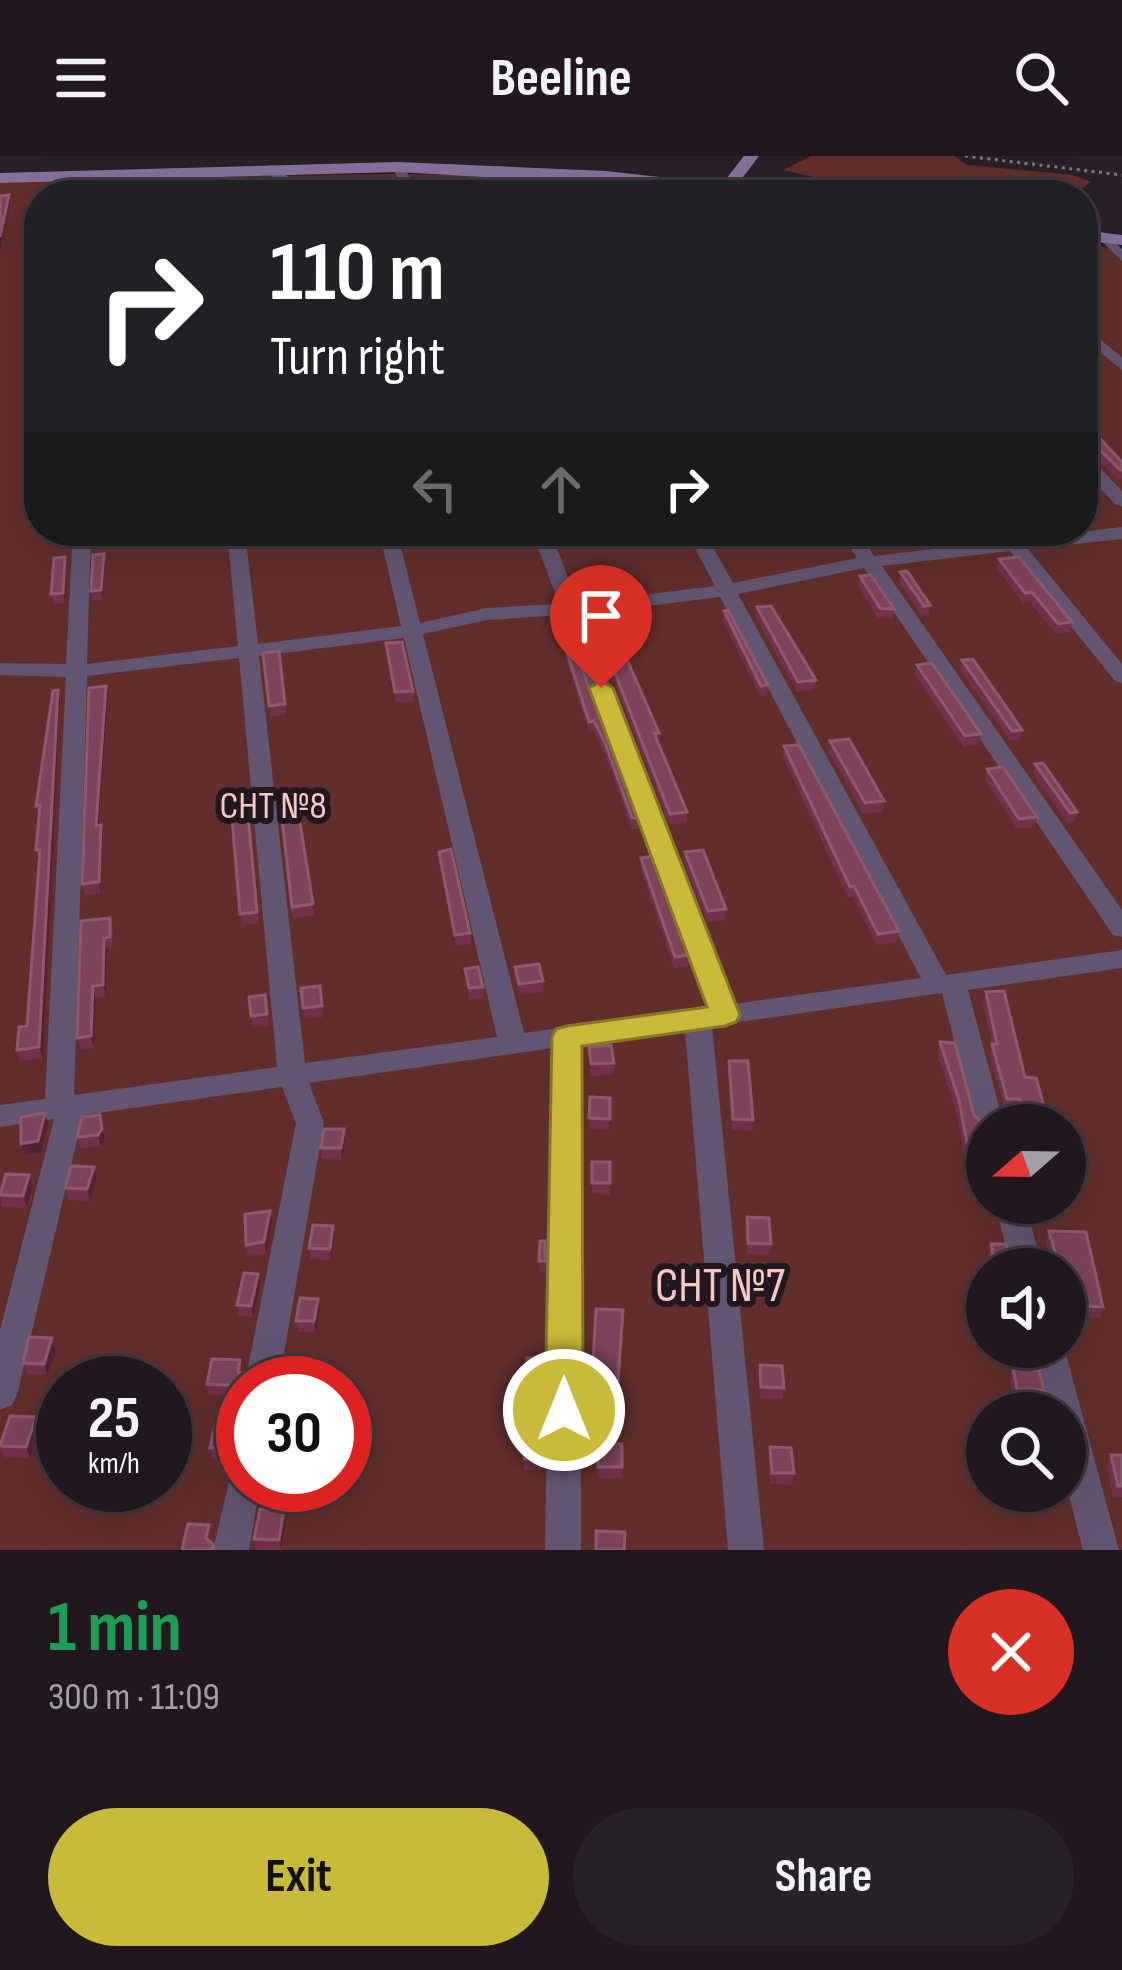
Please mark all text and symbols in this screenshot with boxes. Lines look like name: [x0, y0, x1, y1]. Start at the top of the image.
icon: menu: [48, 45, 114, 111]
icon: search: [1008, 45, 1074, 111]
text: Beeline: [490, 46, 632, 111]
text: 110 m: [270, 223, 445, 324]
icon: right: [72, 228, 228, 384]
text: Turn right: [270, 325, 445, 390]
icon: left: [402, 456, 468, 522]
icon: ahead: [528, 456, 594, 522]
icon: right: [654, 456, 720, 522]
pin: [550, 565, 652, 688]
icon: arrive: [568, 583, 634, 649]
park label: СНТ №8: [219, 783, 327, 830]
north arrow: [966, 1104, 1086, 1224]
map controls: [966, 1104, 1086, 1512]
button: sound: [966, 1248, 1086, 1368]
park label: СНТ №7: [655, 1258, 785, 1315]
position arrow: [501, 1347, 627, 1473]
speed limit sign: 30: [216, 1356, 372, 1512]
text: 25: [88, 1383, 140, 1455]
button: search: [966, 1392, 1086, 1512]
text: km/h: [88, 1446, 140, 1482]
text: 1 min: [48, 1585, 182, 1672]
button: close: [948, 1589, 1074, 1715]
text: 300 m · 11:09: [48, 1674, 220, 1721]
button: Exit: [48, 1808, 549, 1946]
button: Share: [573, 1808, 1074, 1946]

